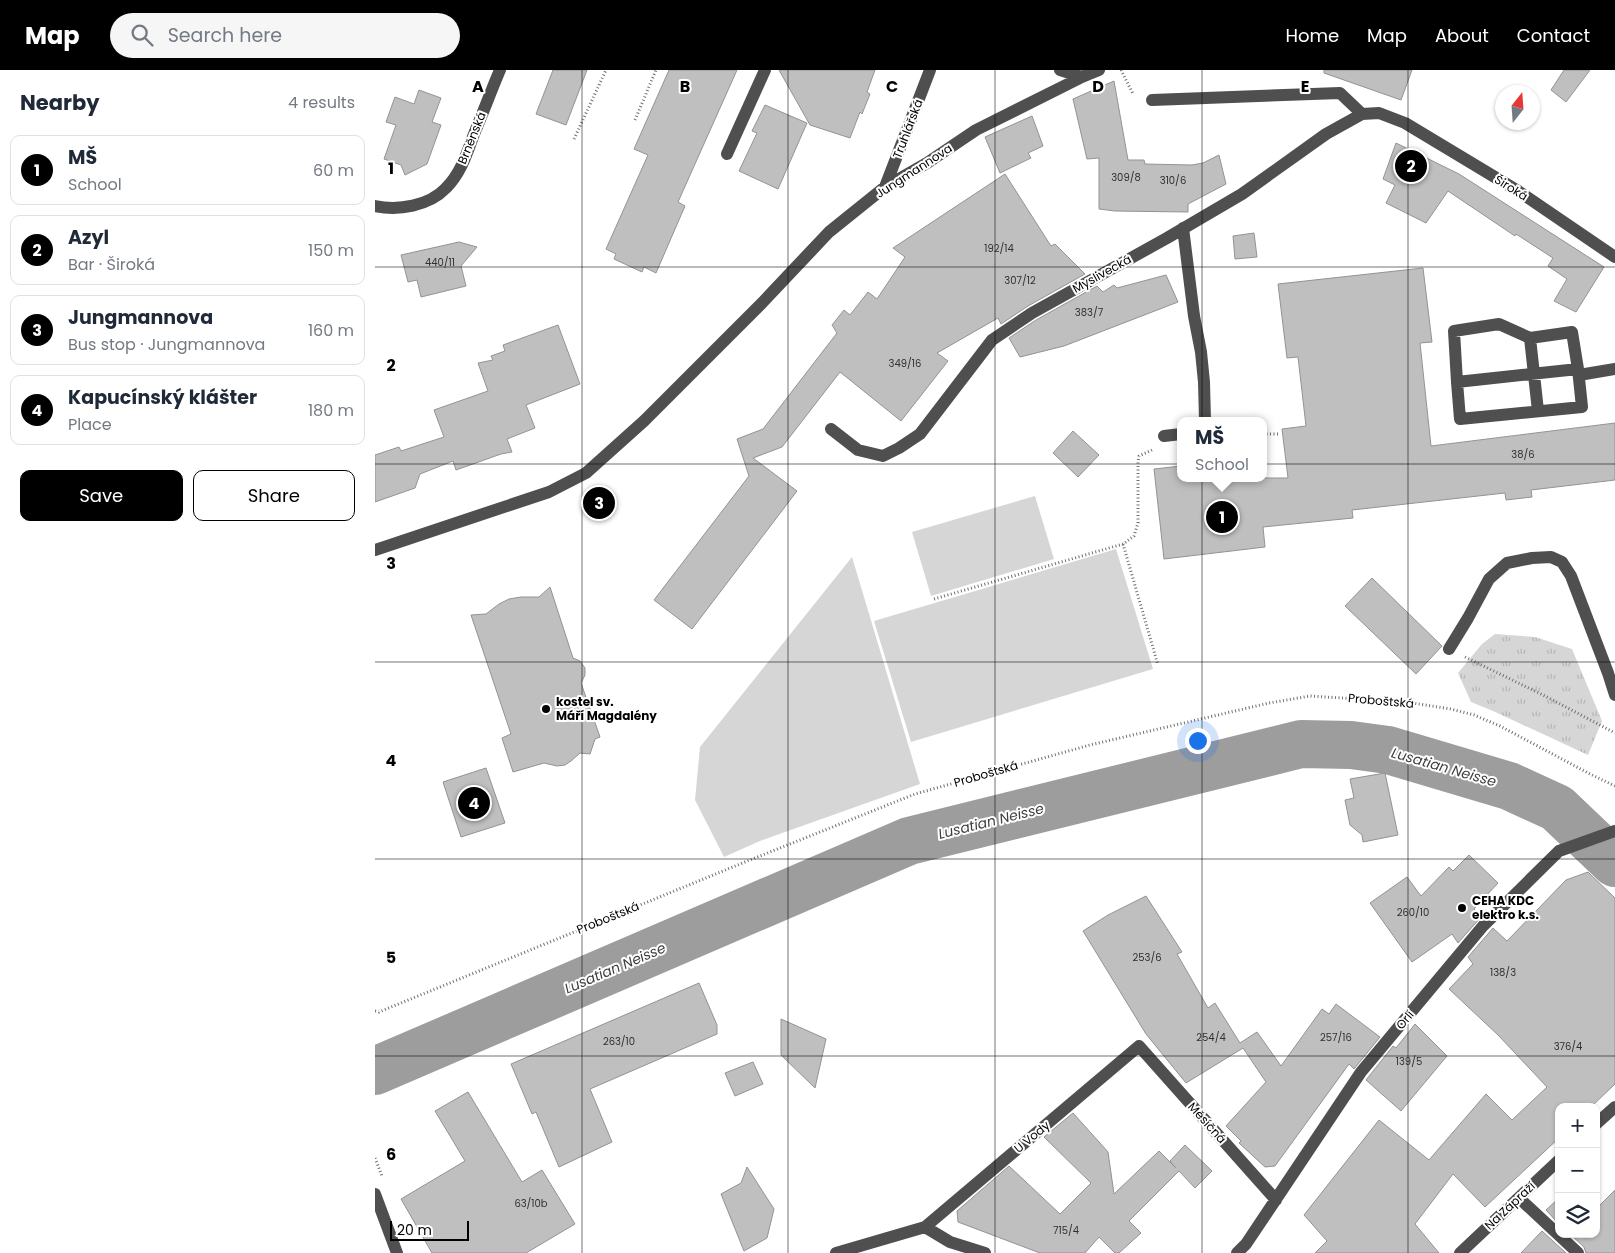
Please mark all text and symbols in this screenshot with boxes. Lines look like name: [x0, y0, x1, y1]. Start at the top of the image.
search box: [110, 13, 460, 58]
text: Map: [25, 19, 80, 52]
icon: search: [128, 21, 156, 49]
text: Search here: [168, 22, 282, 49]
text: Home: [1285, 23, 1339, 48]
text: Map: [1367, 23, 1407, 48]
text: About: [1435, 23, 1489, 48]
text: Contact: [1517, 23, 1590, 48]
text: A: [472, 75, 484, 98]
text: B: [680, 75, 690, 98]
text: C: [886, 75, 898, 98]
text: D: [1092, 75, 1104, 98]
text: E: [1301, 75, 1309, 98]
north arrow: [1495, 85, 1540, 130]
text: Nearby: [20, 88, 100, 117]
text: 4 results: [288, 91, 355, 114]
street label: Truhlářská: [888, 97, 927, 161]
street label: Brněnská: [453, 109, 490, 167]
street label: Jungmannova: [872, 139, 955, 202]
text: MŠ: [68, 144, 97, 171]
pin: 2: [1395, 147, 1427, 185]
text: 1: [388, 157, 394, 180]
text: 1: [34, 159, 40, 182]
text: 60 m: [313, 159, 354, 182]
house number: 309/8: [1111, 170, 1141, 185]
street label: Široká: [1491, 171, 1531, 204]
text: School: [68, 173, 122, 196]
house number: 310/6: [1160, 173, 1186, 188]
text: Azyl: [68, 224, 109, 251]
text: 2: [32, 239, 42, 262]
text: 150 m: [308, 239, 354, 262]
house number: 192/14: [984, 241, 1014, 256]
street label: Myslivecká: [1069, 250, 1134, 297]
text: Bar · Široká: [68, 253, 155, 276]
house number: 440/11: [425, 255, 455, 270]
house number: 307/12: [1004, 273, 1036, 288]
text: Jungmannova: [68, 304, 213, 331]
house number: 383/7: [1075, 305, 1104, 320]
text: 3: [32, 319, 42, 342]
text: 160 m: [308, 319, 354, 342]
text: Bus stop · Jungmannova: [68, 333, 265, 356]
text: 2: [386, 354, 396, 377]
house number: 349/16: [889, 356, 921, 371]
text: Kapucínský klášter: [68, 384, 257, 411]
text: 4: [32, 399, 42, 422]
text: 180 m: [308, 399, 354, 422]
text: Place: [68, 413, 112, 436]
popup: [1177, 417, 1267, 482]
text: MŠ: [1195, 424, 1224, 451]
house number: 38/6: [1511, 447, 1535, 462]
text: School: [1195, 453, 1249, 476]
button: Save: [20, 470, 183, 521]
button: Share: [193, 470, 355, 521]
pin: 3: [583, 484, 615, 522]
pin: 1: [1206, 498, 1238, 536]
text: 3: [386, 552, 396, 575]
street label: Proboštská: [1347, 689, 1415, 712]
place label: kostel sv. Máří Magdalény: [556, 693, 657, 724]
marker: kostel sv. Máří Magdalény: [540, 703, 552, 715]
your location: [1185, 728, 1211, 754]
water label: Lusatian Neisse: [1389, 742, 1499, 792]
text: 4: [386, 749, 397, 772]
street label: Proboštská: [952, 756, 1020, 791]
pin: 4: [458, 784, 490, 822]
water label: Lusatian Neisse: [936, 798, 1046, 844]
place label: CEHA KDC elektro k.s.: [1472, 892, 1539, 923]
street label: Proboštská: [574, 897, 642, 938]
marker: CEHA KDC elektro k.s.: [1456, 902, 1468, 914]
house number: 260/10: [1397, 905, 1429, 920]
water label: Lusatian Neisse: [561, 938, 669, 998]
text: 5: [386, 946, 396, 969]
house number: 253/6: [1132, 950, 1162, 965]
house number: 138/3: [1490, 965, 1516, 980]
street label: Orlí: [1392, 1007, 1418, 1033]
house number: 254/4: [1196, 1030, 1226, 1045]
house number: 257/16: [1320, 1030, 1352, 1045]
house number: 263/10: [603, 1034, 635, 1049]
house number: 376/4: [1554, 1039, 1582, 1054]
house number: 139/5: [1396, 1054, 1422, 1069]
street label: Měsíčná: [1184, 1098, 1230, 1147]
map controls: [1555, 1103, 1600, 1238]
button: +: [1555, 1103, 1600, 1148]
street label: U Vody: [1010, 1116, 1053, 1157]
text: 6: [386, 1143, 396, 1166]
button: −: [1555, 1148, 1600, 1193]
street label: Na Zápraží: [1481, 1178, 1539, 1233]
button: layers: [1555, 1193, 1600, 1238]
house number: 63/10b: [514, 1196, 548, 1211]
scale bar: [390, 1218, 469, 1241]
text: 20 m: [397, 1220, 432, 1240]
house number: 715/4: [1053, 1223, 1079, 1238]

